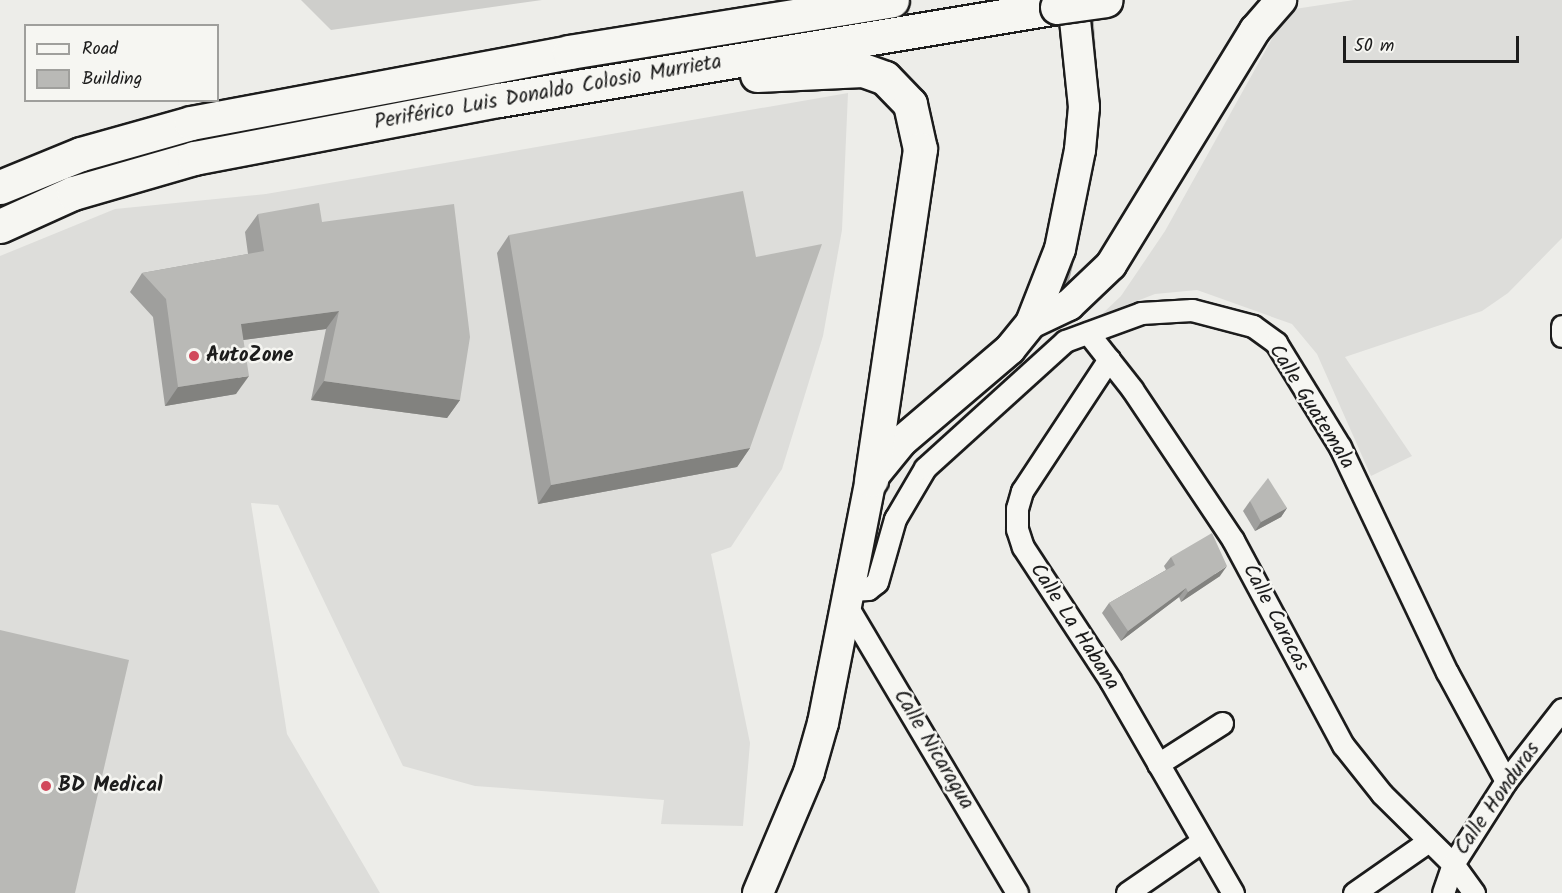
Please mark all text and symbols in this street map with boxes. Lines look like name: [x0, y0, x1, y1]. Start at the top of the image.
legend: [24, 24, 219, 102]
scale bar: [1346, 24, 1522, 62]
text: 50 m: [1354, 32, 1394, 61]
text: Road: [82, 35, 118, 64]
street label: Periférico Luis Donaldo Colosio Murrieta: [372, 50, 724, 136]
text: Building: [82, 65, 142, 94]
street label: Calle Guatemala: [1263, 340, 1359, 474]
place label: AutoZone: [206, 343, 294, 369]
marker: AutoZone: [187, 349, 201, 363]
street label: Calle La Habana: [1024, 559, 1124, 695]
street label: Calle Caracas: [1236, 560, 1314, 676]
street label: Calle Nicaragua: [887, 685, 979, 815]
street label: Calle Honduras: [1450, 738, 1546, 860]
place label: BD Medical: [58, 773, 163, 799]
marker: BD Medical: [39, 779, 53, 793]

